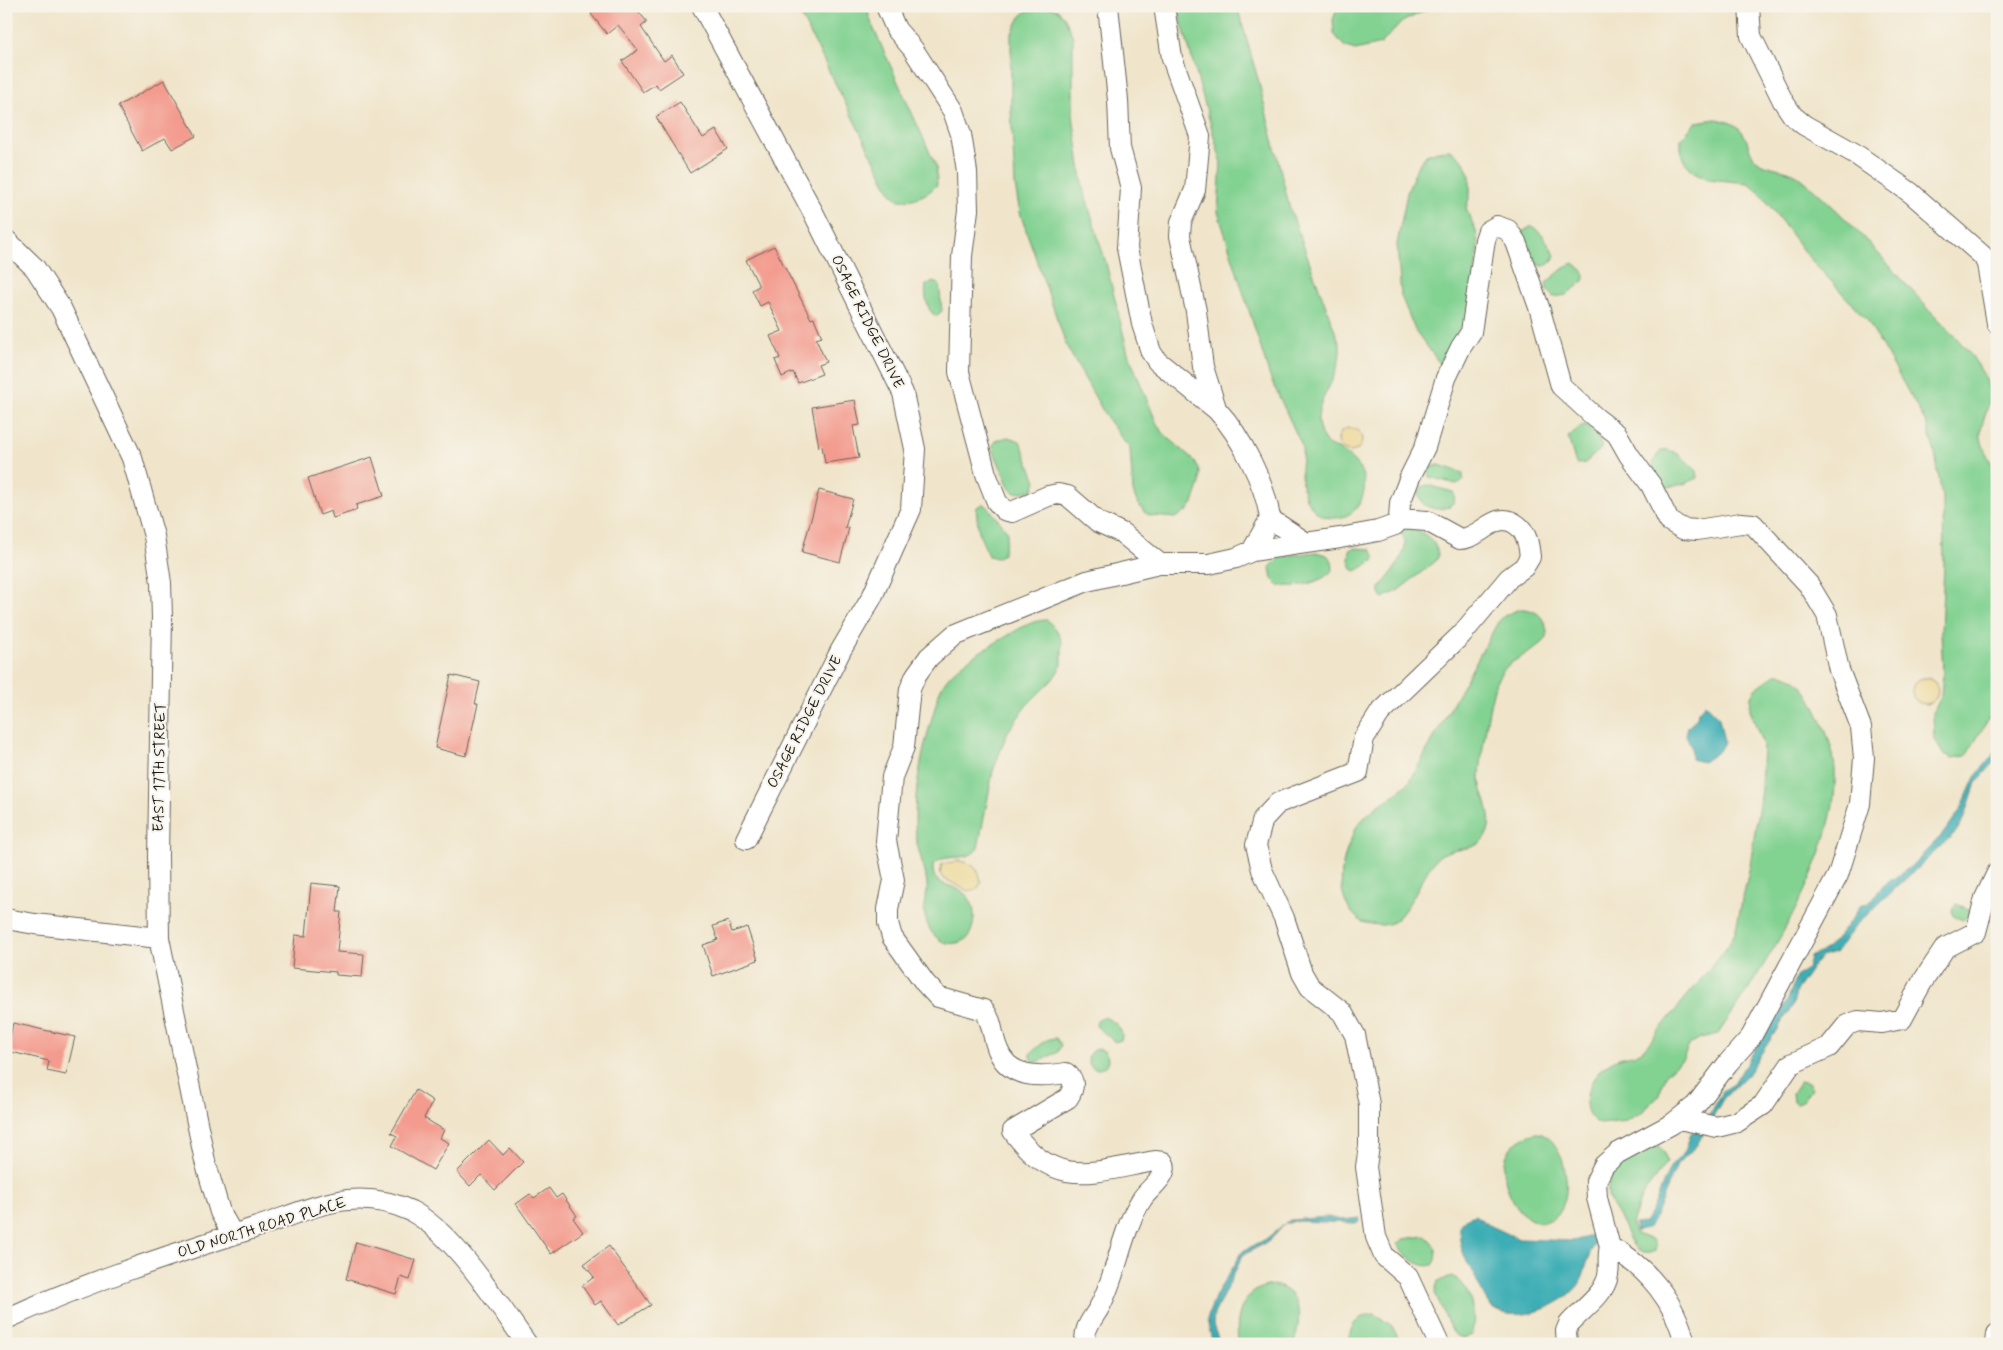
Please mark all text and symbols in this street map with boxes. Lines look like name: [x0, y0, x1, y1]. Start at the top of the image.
street label: OSAGE RIDGE DRIVE: [826, 252, 908, 392]
street label: OSAGE RIDGE DRIVE: [763, 652, 847, 792]
street label: EAST 17TH STREET: [149, 702, 171, 832]
street label: OLD NORTH ROAD PLACE: [175, 1193, 349, 1263]

